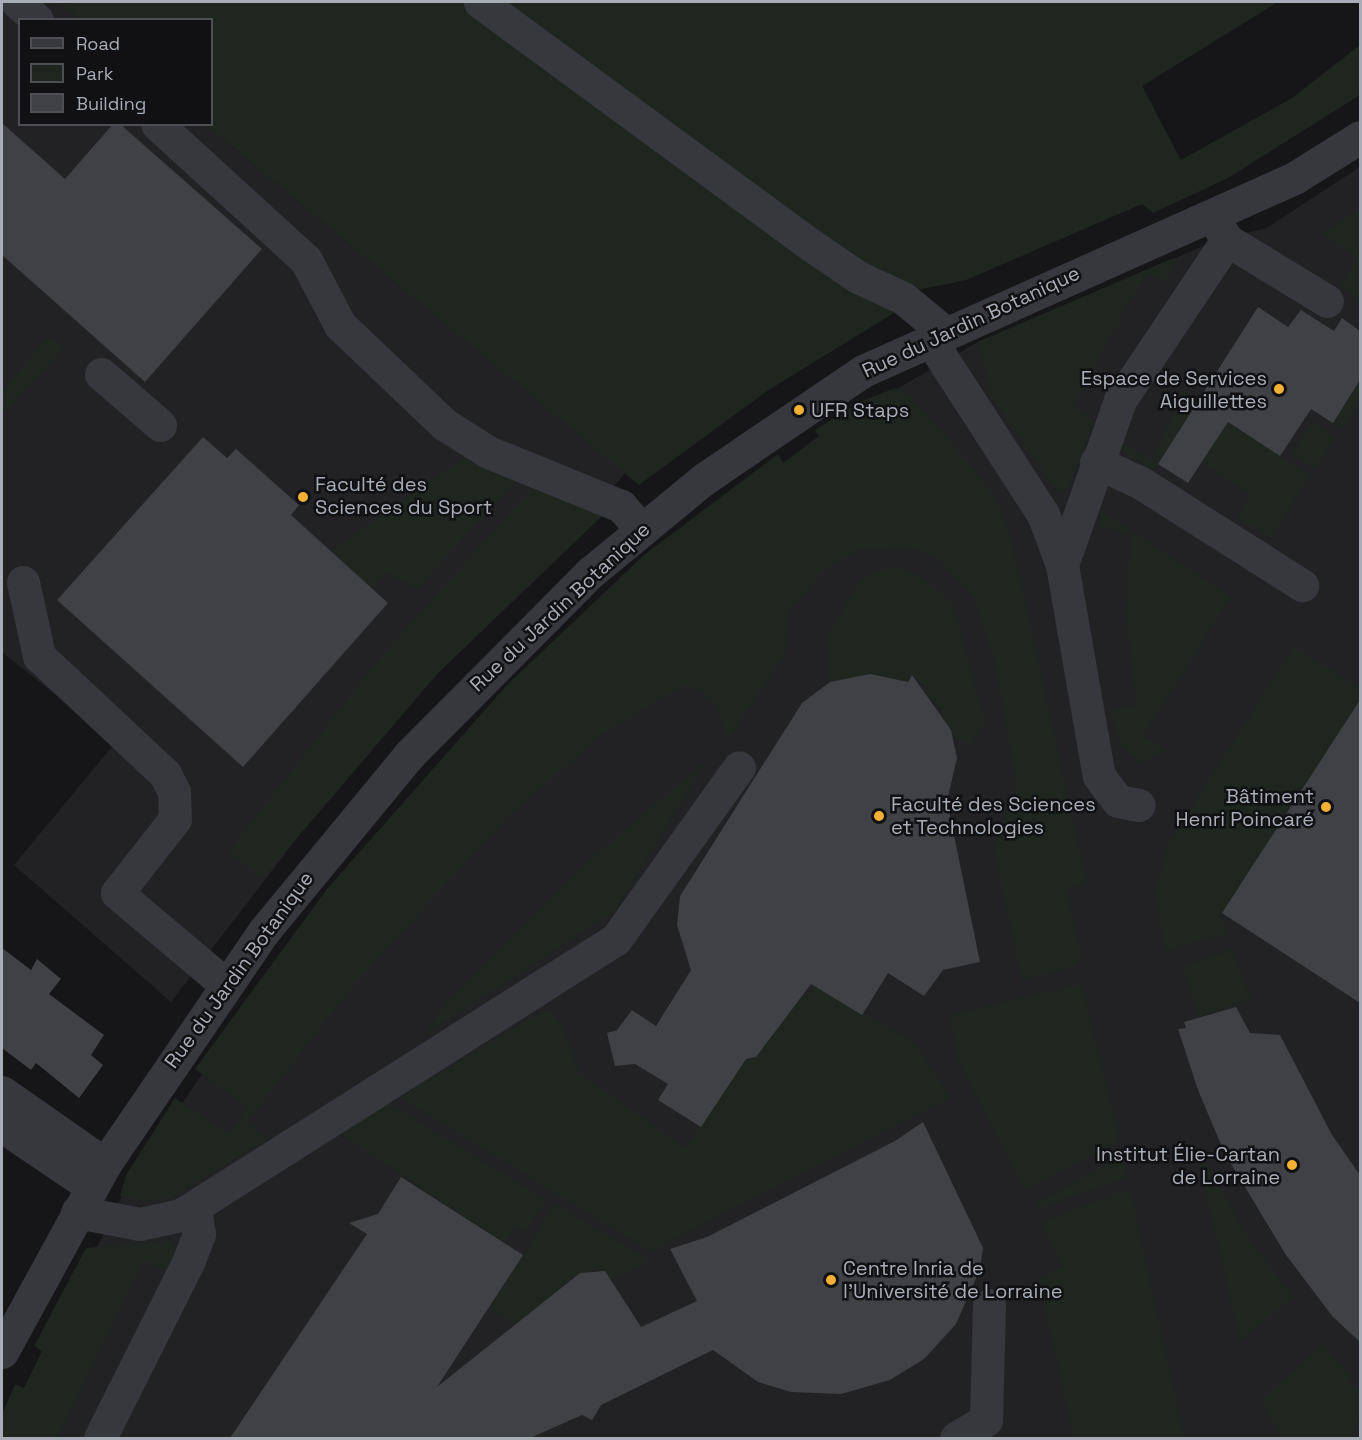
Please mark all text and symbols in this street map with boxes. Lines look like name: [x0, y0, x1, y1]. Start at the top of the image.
legend: [18, 18, 213, 126]
text: Road: [76, 32, 120, 55]
text: Park: [76, 62, 113, 85]
text: Building: [76, 92, 146, 115]
street label: Rue du Jardin Botanique: [858, 261, 1084, 383]
place label: Espace de Services Aiguillettes: [1081, 366, 1267, 413]
marker: Espace de Services Aiguillettes: [1272, 382, 1286, 396]
place label: UFR Staps: [811, 398, 909, 422]
marker: UFR Staps: [792, 403, 806, 417]
place label: Faculté des Sciences du Sport: [315, 473, 492, 520]
marker: Faculté des Sciences du Sport: [296, 490, 310, 504]
street label: Rue du Jardin Botanique: [465, 517, 655, 697]
place label: Bâtiment Henri Poincaré: [1176, 784, 1314, 831]
place label: Faculté des Sciences et Technologies: [891, 792, 1096, 839]
marker: Bâtiment Henri Poincaré: [1319, 800, 1333, 814]
marker: Faculté des Sciences et Technologies: [872, 809, 886, 823]
street label: Rue du Jardin Botanique: [160, 867, 318, 1073]
place label: Institut Élie-Cartan de Lorraine: [1096, 1142, 1280, 1189]
marker: Institut Élie-Cartan de Lorraine: [1285, 1158, 1299, 1172]
place label: Centre Inria de l'Université de Lorraine: [843, 1256, 1063, 1303]
marker: Centre Inria de l'Université de Lorraine: [824, 1273, 838, 1287]

